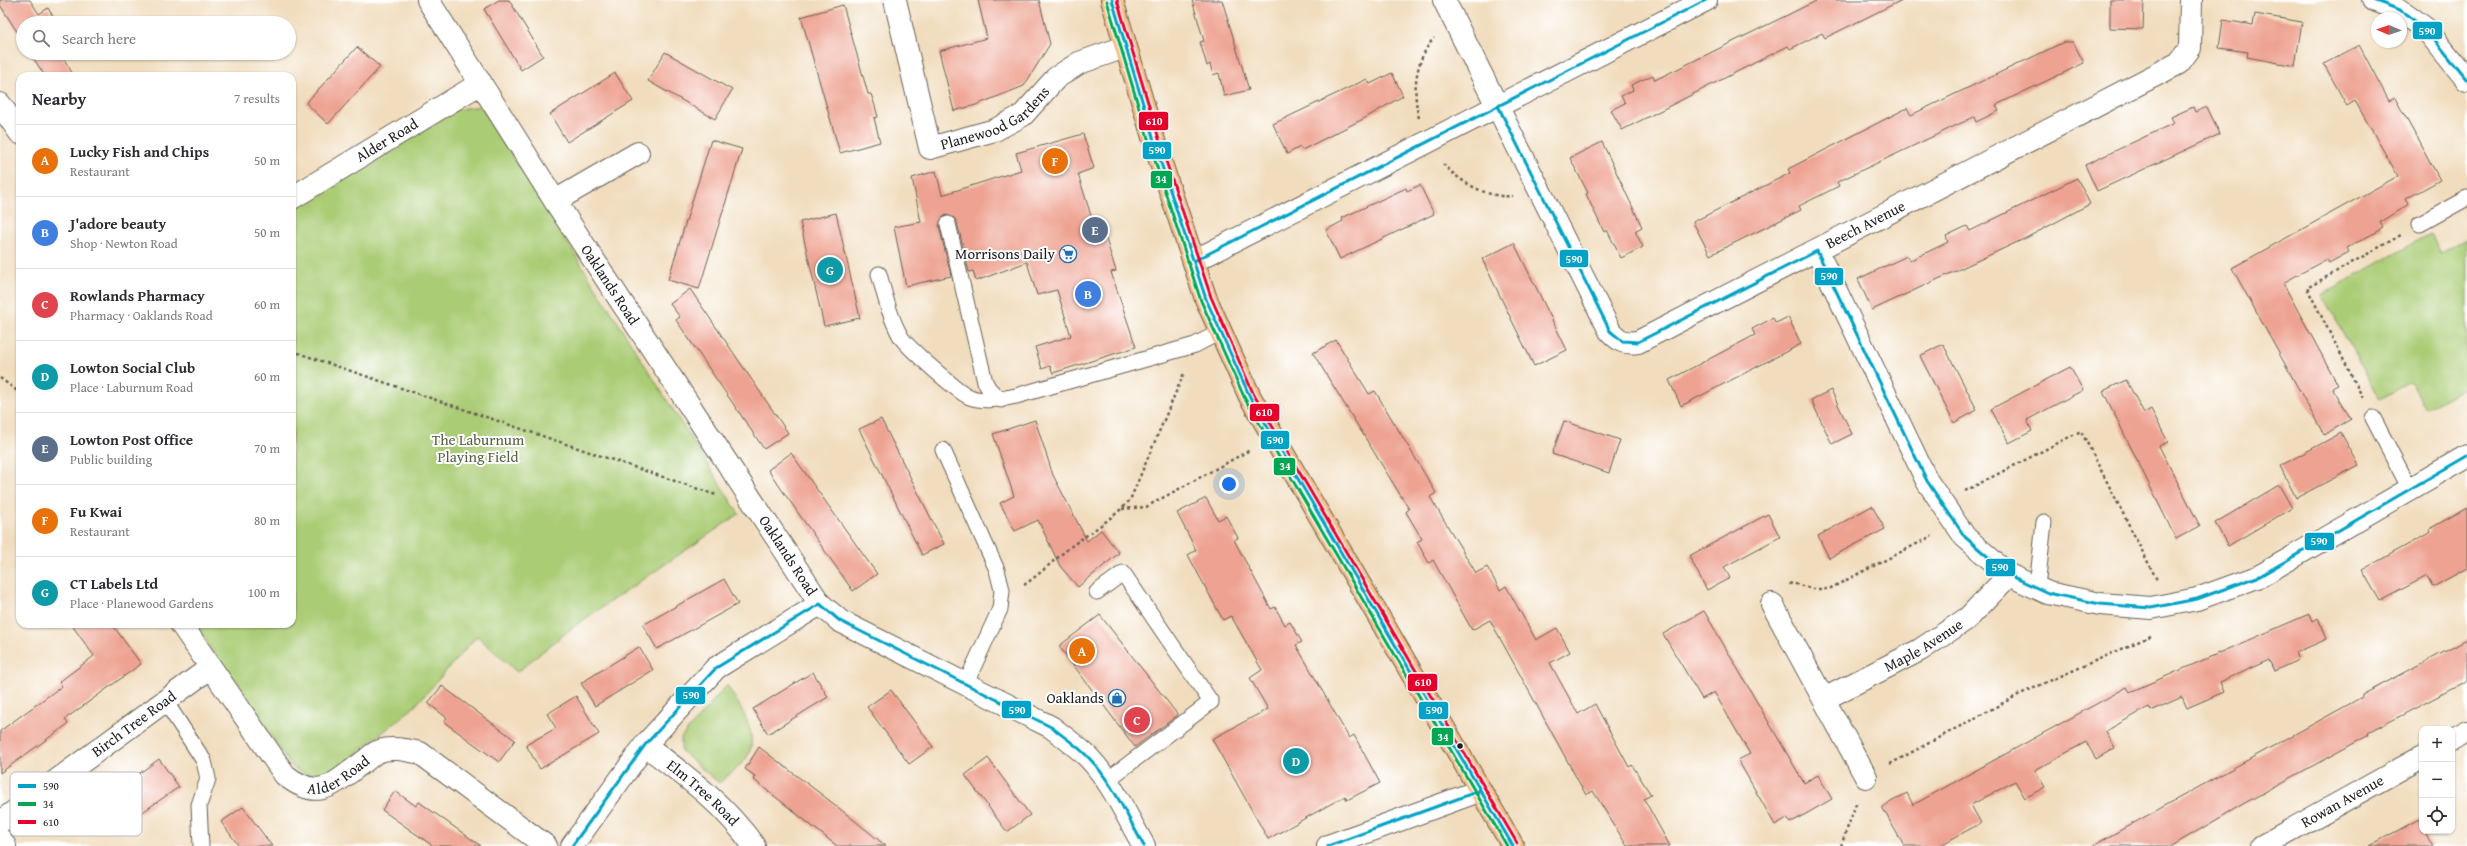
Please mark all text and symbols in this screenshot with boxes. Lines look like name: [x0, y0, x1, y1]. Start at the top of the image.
north arrow: [2371, 12, 2407, 48]
search box: [16, 16, 296, 60]
line badge: 590: [2412, 21, 2443, 40]
text: 590: [2418, 23, 2436, 39]
icon: search: [30, 27, 52, 49]
text: Search here: [62, 28, 136, 49]
street label: Planewood Gardens: [938, 81, 1054, 155]
text: Nearby: [32, 86, 86, 111]
text: 7 results: [234, 89, 280, 108]
line badge: 610: [1138, 111, 1169, 131]
street label: Alder Road: [352, 113, 422, 167]
text: 610: [1145, 113, 1163, 129]
text: Lucky Fish and Chips: [70, 141, 209, 162]
line badge: 590: [1142, 141, 1172, 160]
text: 590: [1148, 142, 1166, 158]
pin: F: [1042, 146, 1068, 176]
text: A: [41, 151, 49, 170]
text: 50 m: [254, 151, 280, 170]
text: Restaurant: [70, 162, 130, 181]
line badge: 34: [1150, 170, 1173, 189]
text: 34: [1155, 171, 1167, 187]
street label: Beech Avenue: [1822, 195, 1909, 254]
text: J'adore beauty: [70, 213, 166, 234]
pin: E: [1082, 215, 1108, 245]
text: B: [41, 223, 49, 242]
text: 50 m: [254, 223, 280, 242]
text: Shop · Newton Road: [70, 234, 178, 253]
street label: Oaklands Road: [576, 240, 645, 329]
place label: Morrisons Daily: [955, 243, 1056, 264]
supermarket icon: Morrisons Daily: [1058, 244, 1078, 264]
line badge: 590: [1559, 249, 1589, 268]
text: 590: [1565, 251, 1583, 267]
pin: G: [817, 255, 843, 285]
line badge: 590: [1814, 267, 1844, 286]
text: 590: [1820, 268, 1838, 284]
pin: B: [1075, 279, 1101, 309]
text: Rowlands Pharmacy: [70, 285, 205, 306]
text: C: [41, 295, 49, 314]
text: 60 m: [254, 295, 280, 314]
text: Pharmacy · Oaklands Road: [70, 306, 213, 325]
text: Lowton Social Club: [70, 357, 195, 378]
text: D: [41, 367, 49, 386]
text: 60 m: [254, 367, 280, 386]
text: Place · Laburnum Road: [70, 378, 193, 397]
line badge: 610: [1249, 403, 1280, 422]
text: 610: [1255, 404, 1273, 420]
text: Lowton Post Office: [70, 429, 193, 450]
park label: The Laburnum Playing Field: [432, 429, 525, 467]
line badge: 590: [1260, 430, 1290, 450]
text: 590: [1266, 432, 1284, 448]
text: E: [42, 439, 48, 458]
text: 70 m: [254, 439, 280, 458]
text: Public building: [70, 450, 152, 469]
line badge: 34: [1273, 457, 1296, 476]
text: 34: [1279, 458, 1291, 474]
your location: [1219, 474, 1239, 494]
text: Fu Kwai: [70, 501, 122, 522]
text: F: [42, 511, 48, 530]
text: 80 m: [254, 511, 280, 530]
street label: Oaklands Road: [754, 511, 823, 600]
text: Restaurant: [70, 522, 130, 541]
line badge: 590: [2304, 532, 2335, 551]
text: 590: [2310, 533, 2328, 549]
line badge: 590: [1985, 558, 2016, 577]
text: 590: [1991, 559, 2009, 575]
text: CT Labels Ltd: [70, 573, 158, 594]
text: G: [41, 583, 49, 602]
text: 100 m: [248, 583, 280, 602]
text: Place · Planewood Gardens: [70, 594, 213, 613]
street label: Maple Avenue: [1880, 613, 1967, 677]
pin: A: [1069, 636, 1095, 666]
line badge: 610: [1407, 673, 1438, 692]
text: 610: [1414, 674, 1432, 690]
street label: Birch Tree Road: [87, 685, 180, 761]
line badge: 590: [675, 686, 706, 705]
text: 590: [682, 687, 700, 703]
place label: Oaklands: [1046, 687, 1104, 708]
shop icon: Oaklands: [1107, 688, 1127, 708]
line badge: 590: [1001, 700, 1032, 719]
line badge: 590: [1418, 701, 1449, 720]
text: 590: [1008, 702, 1026, 718]
text: 590: [1425, 702, 1443, 718]
pin: C: [1124, 705, 1150, 735]
map controls: [2419, 726, 2455, 834]
button: +: [2419, 726, 2455, 762]
line badge: 34: [1431, 727, 1454, 746]
text: 34: [1437, 729, 1449, 745]
unlabelled marker: [1455, 741, 1465, 751]
pin: D: [1283, 746, 1309, 776]
street label: Alder Road: [306, 750, 374, 799]
street label: Elm Tree Road: [663, 754, 744, 830]
button: −: [2419, 762, 2455, 798]
street label: Rowan Avenue: [2297, 769, 2387, 832]
legend: [10, 772, 142, 836]
text: 590: [43, 778, 59, 794]
text: 34: [43, 796, 54, 812]
button: locate: [2419, 798, 2455, 834]
text: 610: [43, 814, 59, 830]

